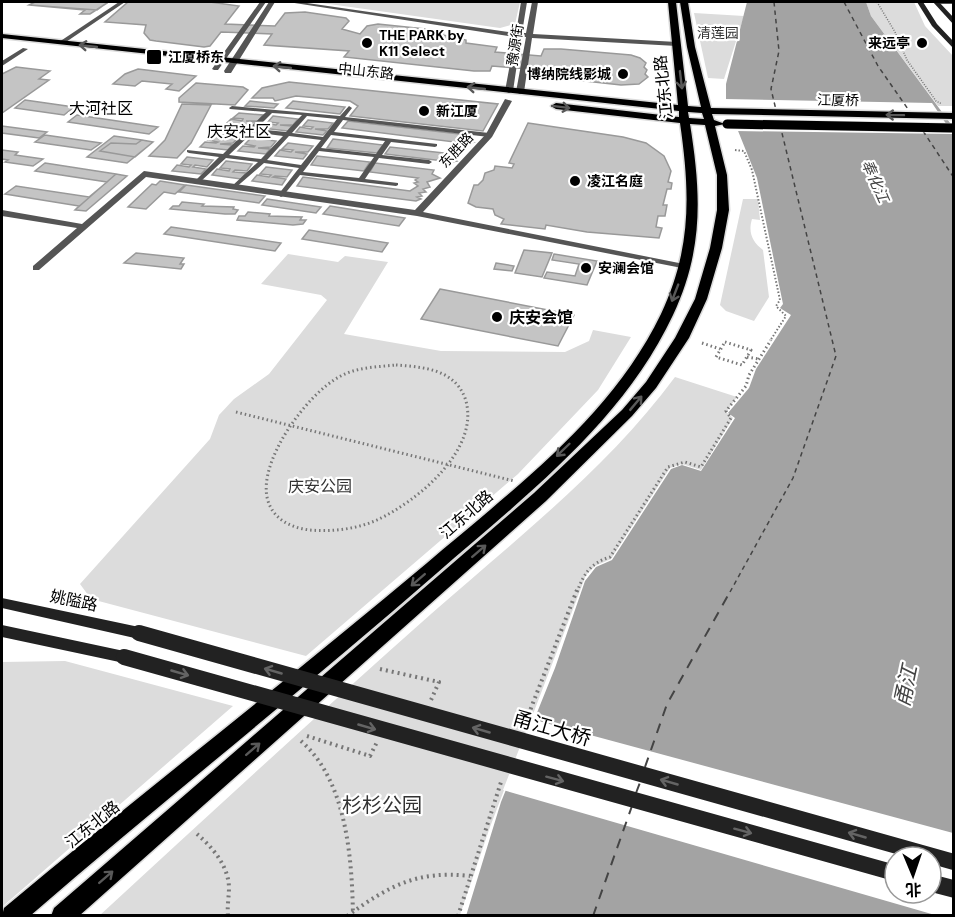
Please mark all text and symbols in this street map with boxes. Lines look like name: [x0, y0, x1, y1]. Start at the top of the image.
street label: 豫源街: [503, 23, 527, 67]
park label: 清莲园: [697, 24, 739, 42]
place label: THE PARK by K11 Select: [379, 26, 465, 60]
place label: 来远亭: [868, 34, 910, 52]
marker: THE PARK by K11 Select: [360, 36, 374, 50]
marker: 来远亭: [915, 36, 929, 50]
one-way arrow: [79, 40, 99, 51]
marker: 江厦桥东: [145, 48, 163, 66]
place label: 江厦桥东: [168, 48, 224, 66]
street label: 江东北路: [650, 54, 677, 120]
street label: 中山东路: [337, 59, 395, 83]
one-way arrow: [273, 61, 293, 72]
place label: 博纳院线影城: [527, 65, 611, 83]
marker: 博纳院线影城: [616, 67, 630, 81]
one-way arrow: [676, 70, 687, 90]
one-way arrow: [467, 82, 487, 93]
street label: 江厦桥: [817, 91, 859, 109]
district label: 大河社区: [69, 98, 133, 119]
place label: 新江厦: [436, 102, 478, 120]
one-way arrow: [550, 102, 570, 113]
marker: 新江厦: [417, 104, 431, 118]
one-way arrow: [886, 109, 906, 121]
district label: 庆安社区: [207, 121, 271, 142]
street label: 东胜路: [435, 129, 477, 171]
water label: 奉化江: [857, 156, 894, 207]
place label: 凌江名庭: [587, 172, 643, 190]
marker: 凌江名庭: [568, 174, 582, 188]
place label: 安澜会馆: [598, 259, 654, 277]
marker: 安澜会馆: [579, 261, 593, 275]
one-way arrow: [669, 283, 680, 302]
place label: 庆安会馆: [509, 307, 573, 328]
marker: 庆安会馆: [490, 310, 504, 324]
one-way arrow: [629, 396, 643, 411]
one-way arrow: [556, 443, 571, 458]
park label: 庆安公园: [288, 476, 352, 497]
street label: 江东北路: [435, 485, 497, 543]
one-way arrow: [471, 545, 487, 558]
one-way arrow: [411, 573, 426, 587]
street label: 姚隘路: [48, 585, 100, 616]
water label: 甬江: [888, 661, 924, 709]
one-way arrow: [264, 665, 283, 677]
one-way arrow: [170, 668, 189, 680]
street label: 甬江大桥: [510, 704, 594, 752]
one-way arrow: [358, 722, 377, 733]
one-way arrow: [472, 723, 491, 735]
one-way arrow: [245, 742, 260, 756]
one-way arrow: [546, 774, 565, 785]
one-way arrow: [660, 776, 679, 787]
park label: 杉杉公园: [342, 792, 422, 818]
street label: 江东北路: [61, 796, 124, 853]
one-way arrow: [733, 826, 752, 837]
one-way arrow: [848, 829, 867, 840]
north arrow: [883, 845, 943, 905]
one-way arrow: [98, 870, 113, 884]
text: 北: [905, 879, 922, 900]

